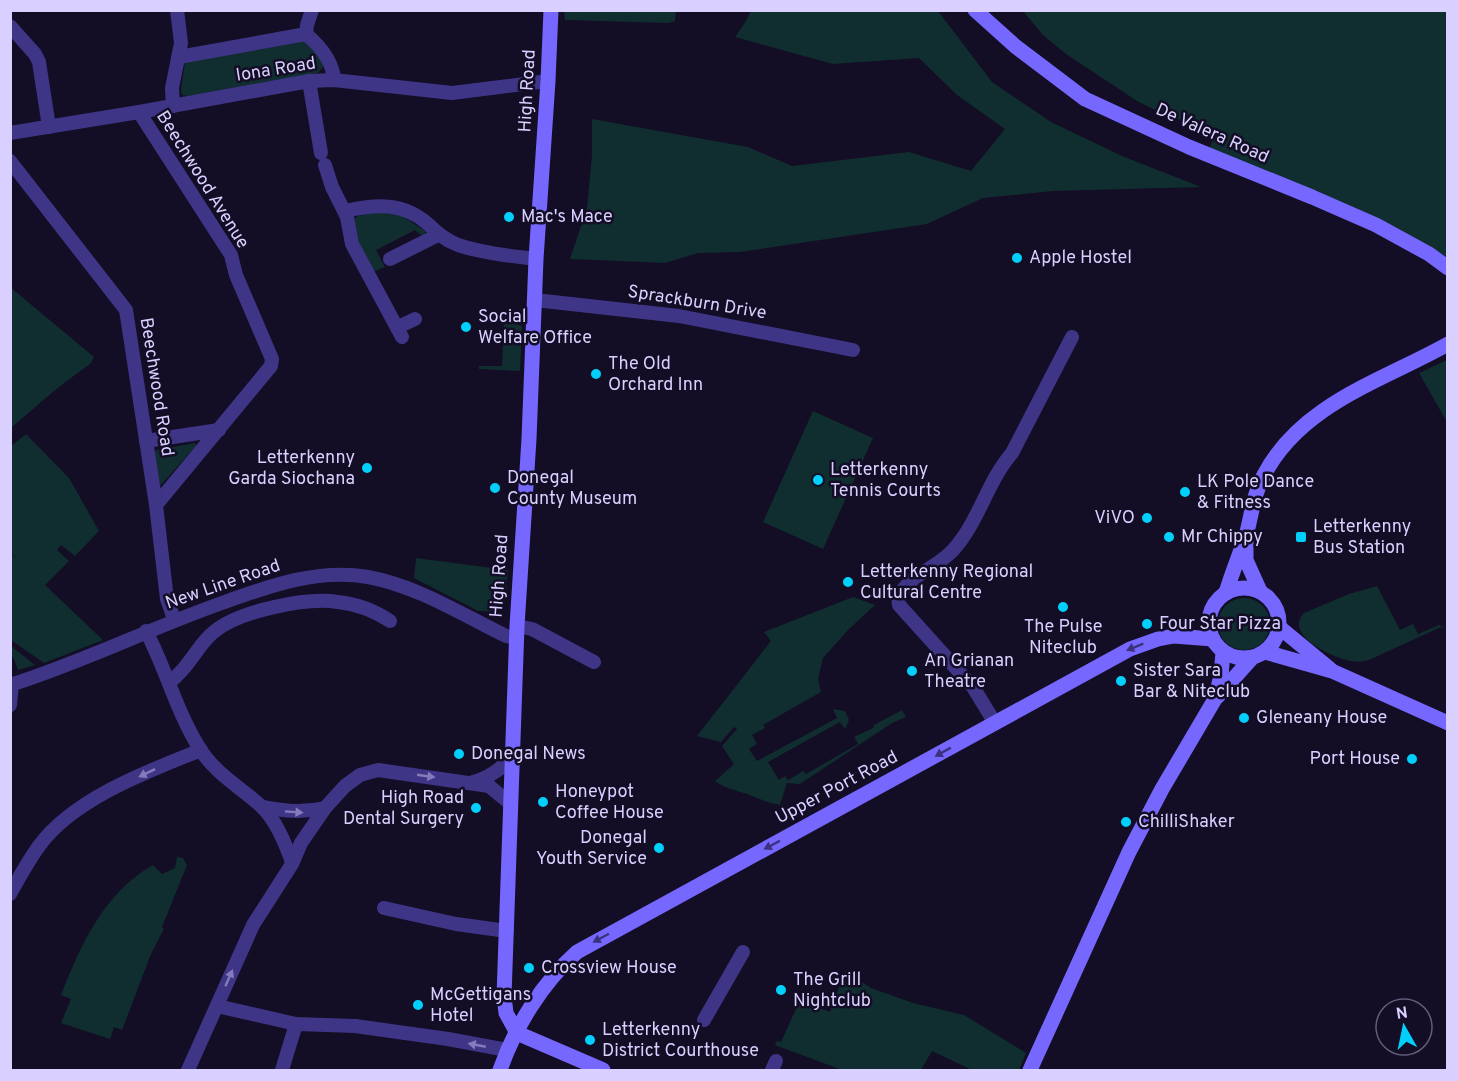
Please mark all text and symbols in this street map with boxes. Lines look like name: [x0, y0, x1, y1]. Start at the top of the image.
street label: High Road: [514, 49, 542, 133]
street label: Iona Road: [234, 52, 318, 88]
street label: De Valera Road: [1152, 99, 1272, 169]
street label: Beechwood Avenue: [150, 107, 254, 253]
place label: Mac's Mace: [521, 206, 613, 229]
marker: Mac's Mace: [502, 210, 516, 224]
place label: Apple Hostel: [1029, 247, 1132, 270]
marker: Apple Hostel: [1010, 251, 1024, 265]
street label: Sprackburn Drive: [626, 281, 768, 325]
place label: Social Welfare Office: [478, 306, 592, 350]
street label: Beechwood Road: [134, 316, 178, 458]
marker: Social Welfare Office: [459, 320, 473, 334]
place label: The Old Orchard Inn: [608, 353, 703, 397]
marker: The Old Orchard Inn: [589, 367, 603, 381]
place label: Letterkenny Garda Siochana: [228, 447, 355, 491]
place label: Letterkenny Tennis Courts: [830, 459, 941, 503]
marker: Letterkenny Garda Siochana: [360, 461, 374, 475]
place label: Donegal County Museum: [507, 467, 637, 511]
place label: LK Pole Dance & Fitness: [1197, 471, 1314, 515]
marker: Letterkenny Tennis Courts: [811, 473, 825, 487]
marker: Donegal County Museum: [488, 481, 502, 495]
marker: LK Pole Dance & Fitness: [1178, 485, 1192, 499]
place label: ViVO: [1094, 507, 1135, 530]
marker: ViVO: [1140, 511, 1154, 525]
place label: Letterkenny Bus Station: [1313, 516, 1411, 560]
place label: Mr Chippy: [1181, 526, 1263, 549]
marker: Mr Chippy: [1162, 530, 1176, 544]
marker: Letterkenny Bus Station: [1294, 530, 1308, 544]
street label: High Road: [486, 534, 514, 618]
street label: New Line Road: [163, 555, 283, 615]
place label: Letterkenny Regional Cultural Centre: [860, 561, 1033, 605]
marker: Letterkenny Regional Cultural Centre: [841, 575, 855, 589]
marker: The Pulse Niteclub: [1056, 600, 1070, 614]
place label: Four Star Pizza: [1159, 613, 1281, 636]
place label: The Pulse Niteclub: [1024, 616, 1102, 660]
marker: Four Star Pizza: [1140, 617, 1154, 631]
one-way arrow: [1126, 642, 1144, 652]
place label: An Grianan Theatre: [924, 650, 1014, 694]
place label: Sister Sara Bar & Niteclub: [1133, 660, 1250, 704]
marker: An Grianan Theatre: [905, 664, 919, 678]
marker: Sister Sara Bar & Niteclub: [1114, 674, 1128, 688]
place label: Gleneany House: [1256, 707, 1387, 730]
marker: Gleneany House: [1237, 711, 1251, 725]
place label: Donegal News: [471, 743, 586, 766]
street label: Upper Port Road: [772, 746, 902, 830]
marker: Donegal News: [452, 747, 466, 761]
one-way arrow: [935, 747, 952, 757]
place label: Port House: [1310, 748, 1400, 771]
marker: Port House: [1405, 752, 1419, 766]
one-way arrow: [139, 769, 156, 778]
one-way arrow: [416, 772, 435, 781]
place label: Honeypot Coffee House: [555, 781, 664, 825]
place label: High Road Dental Surgery: [343, 787, 464, 831]
marker: Honeypot Coffee House: [536, 795, 550, 809]
marker: High Road Dental Surgery: [469, 801, 483, 815]
one-way arrow: [284, 807, 303, 816]
place label: ChilliShaker: [1138, 811, 1235, 834]
marker: ChilliShaker: [1119, 815, 1133, 829]
place label: Donegal Youth Service: [536, 827, 647, 871]
one-way arrow: [764, 840, 781, 850]
marker: Donegal Youth Service: [652, 841, 666, 855]
one-way arrow: [592, 933, 609, 943]
place label: Crossview House: [541, 957, 677, 980]
marker: Crossview House: [522, 961, 536, 975]
place label: The Grill Nightclub: [793, 969, 871, 1013]
one-way arrow: [224, 970, 233, 987]
marker: The Grill Nightclub: [774, 983, 788, 997]
place label: McGettigans Hotel: [430, 984, 531, 1028]
north arrow: [1374, 997, 1434, 1057]
marker: McGettigans Hotel: [411, 998, 425, 1012]
text: N: [1395, 1003, 1409, 1025]
place label: Letterkenny District Courthouse: [602, 1019, 759, 1063]
marker: Letterkenny District Courthouse: [583, 1033, 597, 1047]
one-way arrow: [468, 1040, 487, 1049]

